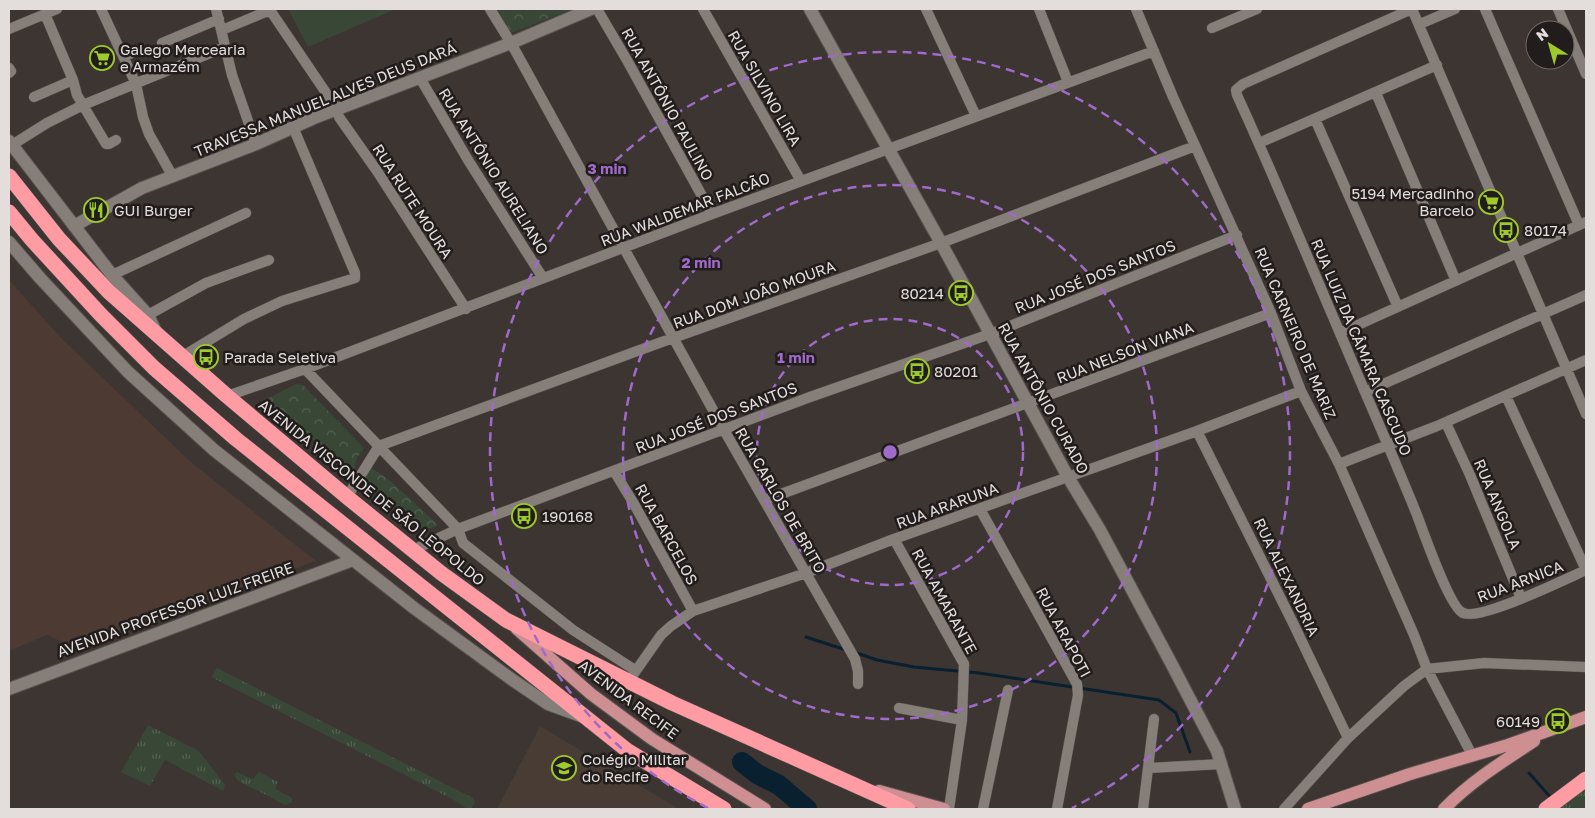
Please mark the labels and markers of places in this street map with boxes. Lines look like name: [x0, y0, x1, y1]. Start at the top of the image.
place label: Galego Mercearia e Armazém: [120, 40, 245, 75]
supermarket icon: Galego Mercearia e Armazém: [89, 45, 115, 71]
place label: 5194 Mercadinho Barcelo: [1351, 184, 1474, 219]
supermarket icon: 5194 Mercadinho Barcelo: [1478, 189, 1504, 215]
restaurant icon: GUI Burger: [83, 197, 109, 223]
place label: GUI Burger: [114, 201, 193, 219]
bus stop icon: 80174: [1493, 217, 1519, 243]
place label: 80174: [1524, 221, 1567, 239]
bus stop icon: 80214: [948, 280, 974, 306]
place label: 80214: [900, 284, 944, 302]
bus stop icon: Parada Seletiva: [193, 344, 219, 370]
place label: Parada Seletiva: [224, 348, 336, 366]
bus stop icon: 80201: [904, 358, 930, 384]
place label: 80201: [934, 362, 978, 380]
centre of rings: [881, 443, 899, 461]
bus stop icon: 190168: [511, 503, 537, 529]
place label: 190168: [542, 507, 593, 525]
bus stop icon: 60149: [1545, 708, 1571, 734]
place label: 60149: [1496, 712, 1540, 730]
place label: Colégio Militar do Recife: [582, 750, 687, 785]
school or university icon: Colégio Militar do Recife: [551, 755, 577, 781]

